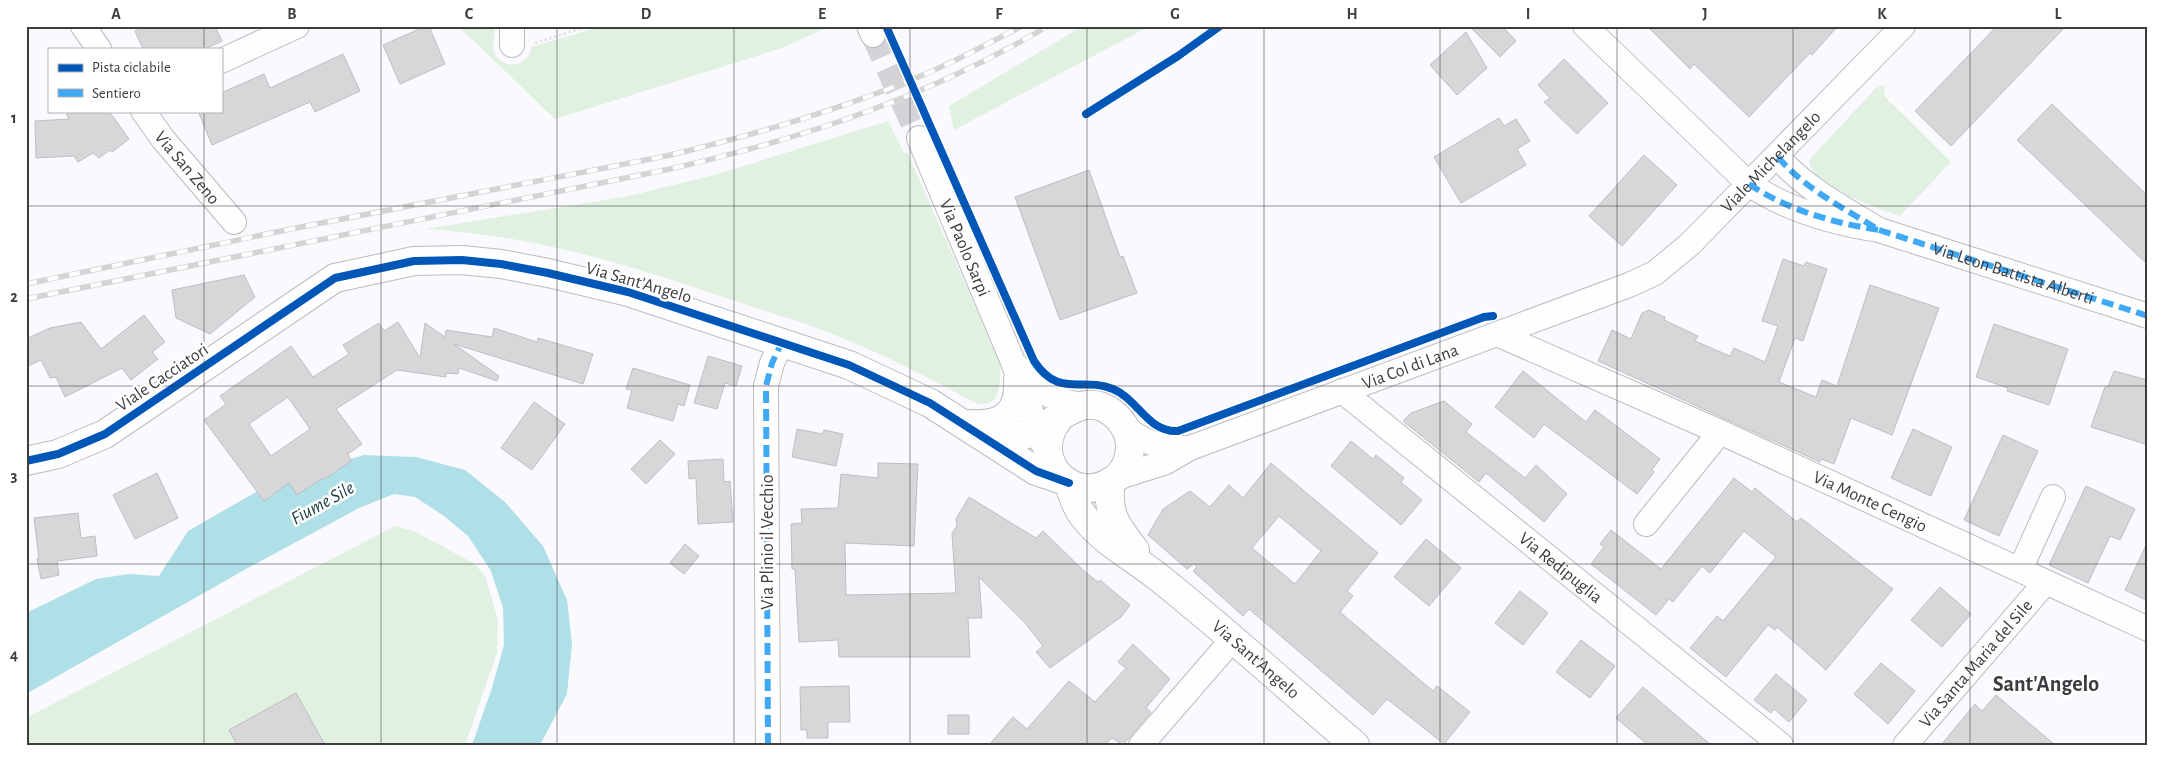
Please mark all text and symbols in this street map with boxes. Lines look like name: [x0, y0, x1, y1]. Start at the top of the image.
text: A: [111, 6, 121, 22]
text: B: [287, 6, 297, 22]
text: C: [465, 6, 474, 22]
text: D: [641, 6, 652, 22]
text: E: [818, 6, 826, 22]
text: F: [995, 6, 1003, 22]
text: G: [1170, 6, 1180, 22]
text: H: [1346, 6, 1358, 22]
text: I: [1526, 6, 1530, 22]
text: J: [1702, 6, 1708, 22]
text: K: [1877, 6, 1887, 22]
text: L: [2055, 6, 2062, 22]
legend: [48, 48, 222, 112]
text: Pista ciclabile: [92, 60, 171, 75]
text: Sentiero: [92, 86, 141, 101]
street label: Viale Michelangelo: [1718, 108, 1825, 216]
text: 1: [11, 110, 17, 126]
street label: Via San Zeno: [151, 128, 223, 208]
street label: Via Paolo Sarpi: [936, 197, 993, 299]
street label: Via Leon Battista Alberti: [1930, 240, 2096, 308]
street label: Via Sant'Angelo: [584, 259, 694, 307]
text: 2: [10, 289, 18, 305]
street label: Viale Cacciatori: [113, 340, 212, 415]
street label: Via Col di Lana: [1360, 341, 1461, 393]
text: 3: [11, 468, 18, 484]
street label: Via Monte Cengio: [1810, 468, 1930, 536]
street label: Via Plinio il Vecchio: [759, 474, 777, 610]
water label: Fiume Sile: [288, 478, 358, 528]
street label: Via Redipuglia: [1515, 529, 1605, 607]
street label: Via Santa Maria del Sile: [1916, 597, 2036, 731]
street label: Via Sant'Angelo: [1208, 617, 1303, 703]
text: 4: [10, 647, 18, 663]
district label: Sant'Angelo: [1993, 673, 2099, 695]

